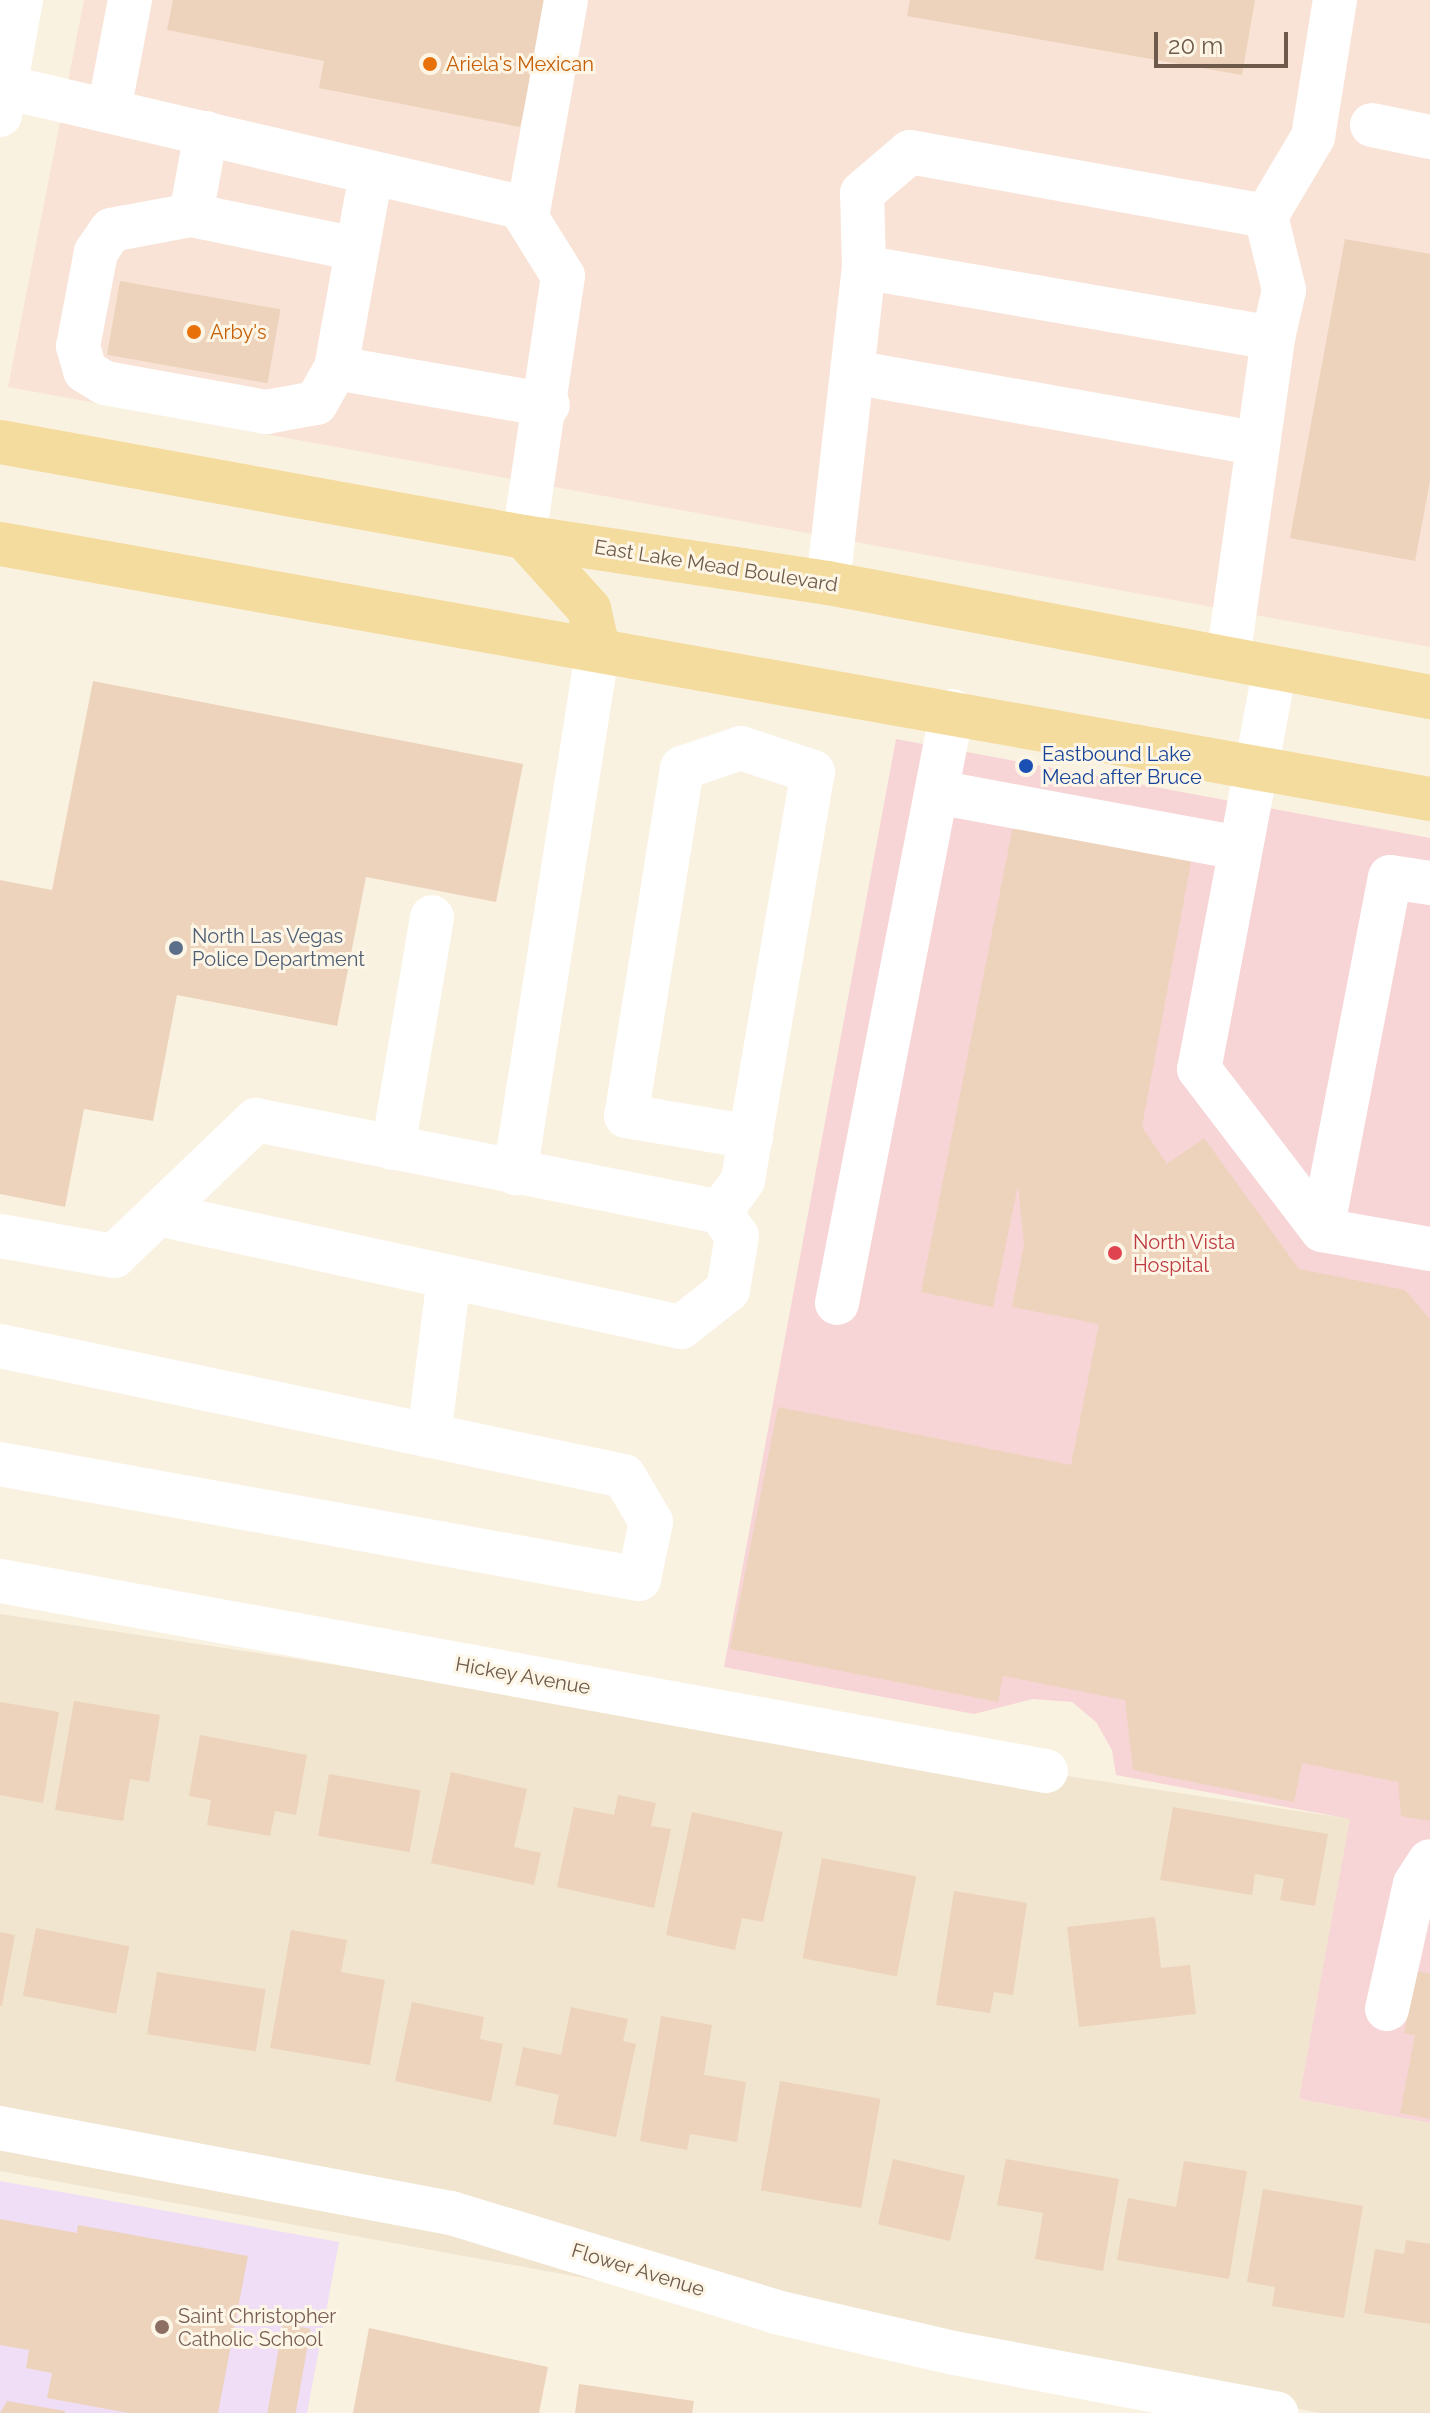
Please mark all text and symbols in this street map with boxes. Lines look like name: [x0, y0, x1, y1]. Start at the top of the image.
scale bar: [1158, 16, 1292, 66]
text: 20 m: [1168, 31, 1223, 60]
place label: Ariela's Mexican: [446, 52, 594, 76]
marker: Ariela's Mexican: [421, 55, 439, 73]
place label: Arby's: [210, 320, 267, 344]
marker: Arby's: [185, 323, 203, 341]
street label: East Lake Mead Boulevard: [593, 535, 839, 597]
place label: Eastbound Lake Mead after Bruce: [1042, 742, 1202, 789]
marker: Eastbound Lake Mead after Bruce: [1017, 757, 1035, 775]
place label: North Las Vegas Police Department: [192, 924, 365, 971]
marker: North Las Vegas Police Department: [167, 939, 185, 957]
place label: North Vista Hospital: [1133, 1230, 1236, 1277]
marker: North Vista Hospital: [1104, 1242, 1126, 1264]
street label: Hickey Avenue: [453, 1652, 593, 1700]
street label: Flower Avenue: [568, 2238, 708, 2302]
place label: Saint Christopher Catholic School: [178, 2304, 336, 2351]
marker: Saint Christopher Catholic School: [153, 2318, 171, 2336]

